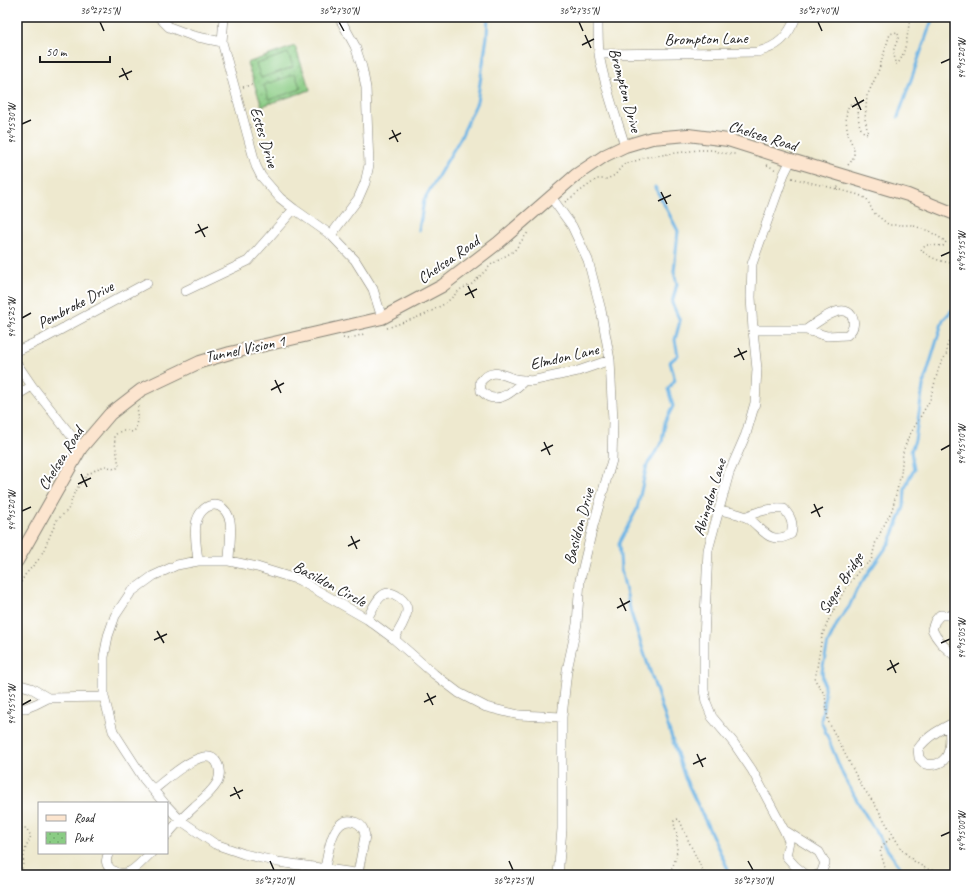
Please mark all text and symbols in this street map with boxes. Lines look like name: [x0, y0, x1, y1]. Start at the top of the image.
text: 36°27'25"N: [80, 4, 122, 17]
text: 36°27'30"N: [319, 4, 361, 17]
text: 36°27'35"N: [559, 4, 601, 17]
text: 36°27'40"N: [798, 4, 840, 17]
street label: Brompton Lane: [664, 28, 750, 50]
text: 94°15'20"W: [955, 37, 968, 79]
scale bar: [40, 38, 110, 64]
text: 50 m: [46, 44, 68, 60]
street label: Brompton Drive: [604, 46, 646, 136]
text: 94°15'30"W: [5, 102, 18, 144]
street label: Estes Drive: [245, 105, 283, 172]
street label: Chelsea Road: [726, 116, 802, 157]
street label: Chelsea Road: [414, 230, 486, 288]
text: 94°15'15"W: [955, 230, 968, 272]
street label: Pembroke Drive: [34, 276, 118, 333]
text: 94°15'25"W: [5, 296, 18, 338]
street label: Tunnel Vision 1: [203, 331, 288, 367]
street label: Elmdon Lane: [528, 339, 602, 375]
street label: Chelsea Road: [34, 421, 90, 494]
text: 94°15'10"W: [955, 423, 968, 465]
street label: Abingdon Lane: [689, 455, 732, 538]
street label: Basildon Drive: [559, 484, 599, 567]
text: 94°15'20"W: [5, 489, 18, 531]
street label: Sugar Bridge: [814, 548, 869, 618]
street label: Basildon Circle: [290, 556, 371, 612]
text: 94°15'05"W: [955, 617, 968, 659]
text: 94°15'15"W: [5, 683, 18, 725]
legend: [38, 802, 168, 854]
text: Road: [74, 810, 96, 826]
text: 94°15'00"W: [955, 810, 968, 852]
text: Park: [74, 830, 95, 846]
text: 36°27'20"N: [254, 874, 296, 887]
text: 36°27'25"N: [493, 874, 535, 887]
text: 36°27'30"N: [733, 874, 775, 887]

